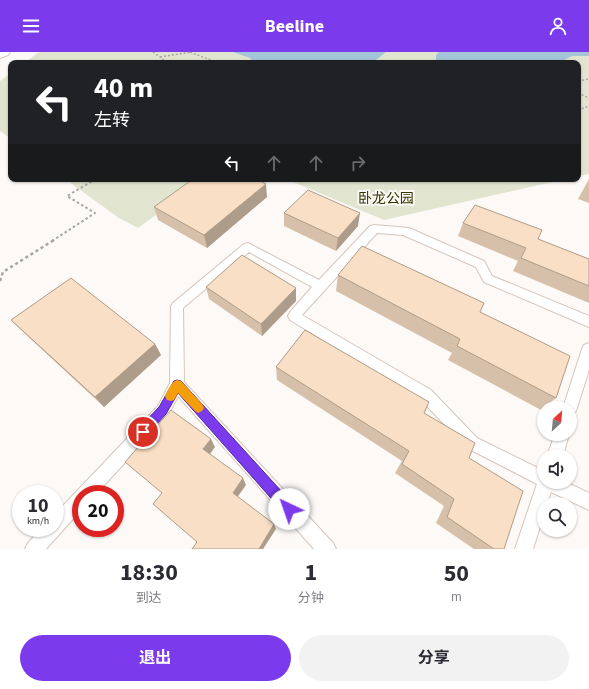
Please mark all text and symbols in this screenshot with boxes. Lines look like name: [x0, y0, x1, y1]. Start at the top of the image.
text: Beeline: [265, 14, 324, 39]
icon: menu: [20, 15, 42, 37]
icon: person: [547, 15, 569, 37]
text: 40 m: [94, 68, 153, 108]
icon: left: [28, 76, 80, 128]
text: 左转: [94, 108, 130, 133]
icon: left: [221, 152, 243, 174]
icon: ahead: [263, 152, 285, 174]
icon: ahead: [305, 152, 327, 174]
icon: right: [347, 152, 369, 174]
park label: 卧龙公园: [358, 189, 414, 209]
north arrow: [537, 401, 577, 441]
map controls: [537, 401, 577, 537]
pin: [126, 415, 160, 449]
icon: arrive: [132, 421, 154, 443]
button: sound: [537, 449, 577, 489]
speed limit sign: 20: [72, 485, 124, 537]
position arrow: [268, 488, 310, 530]
text: 10: [27, 492, 49, 520]
button: search: [537, 497, 577, 537]
text: km/h: [27, 514, 49, 528]
text: 18:30: [120, 555, 178, 590]
text: 1: [304, 555, 317, 590]
text: 50: [444, 556, 469, 591]
text: m: [451, 588, 462, 606]
text: 到达: [136, 589, 162, 607]
text: 分钟: [298, 589, 324, 607]
button: 退出: [20, 635, 291, 681]
button: 分享: [299, 635, 569, 681]

